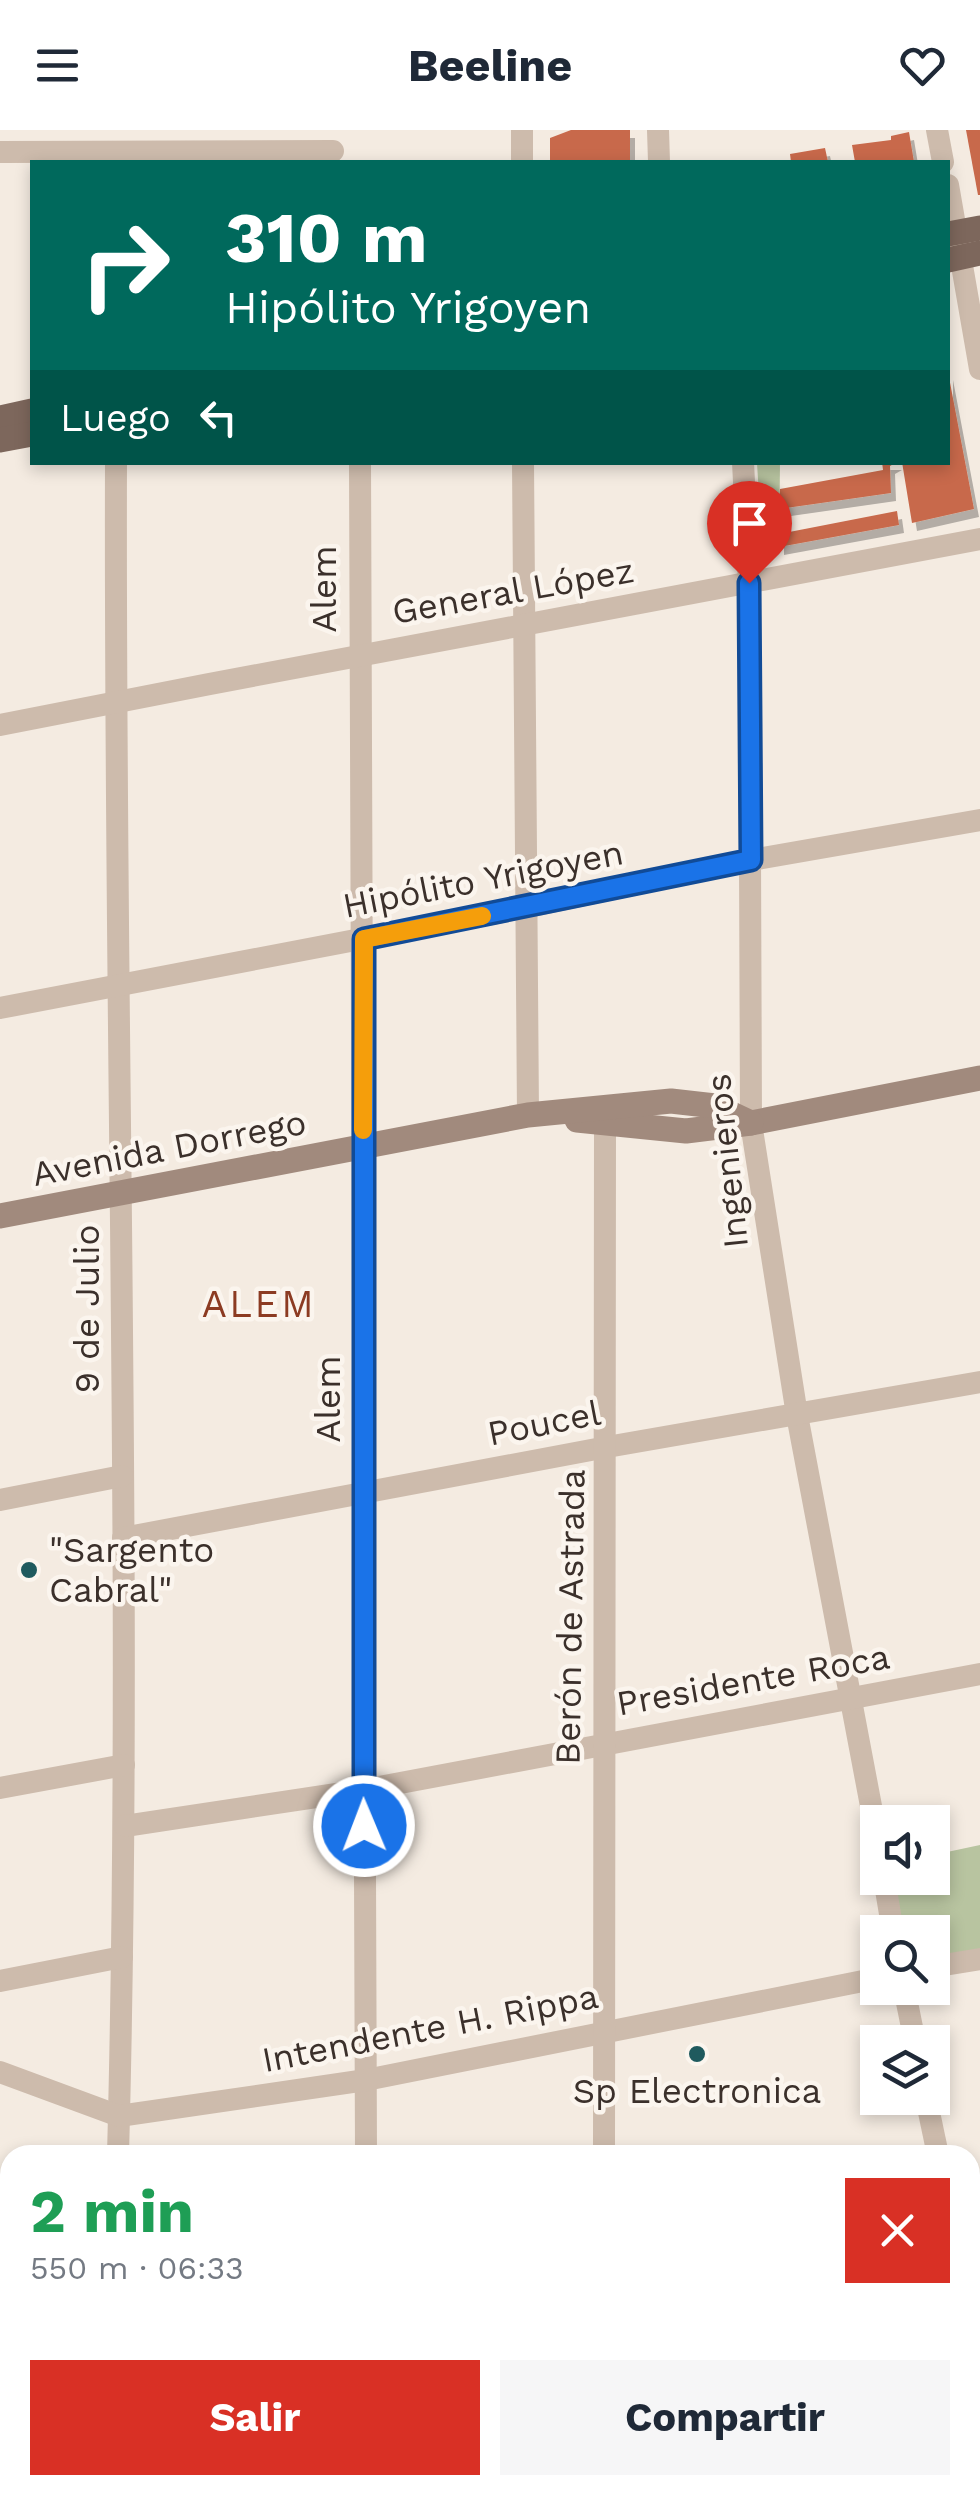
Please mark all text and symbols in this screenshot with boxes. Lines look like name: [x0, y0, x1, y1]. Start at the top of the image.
icon: menu: [30, 38, 85, 93]
icon: heart: [895, 38, 950, 93]
text: Beeline: [408, 39, 572, 92]
text: 310 m: [225, 197, 428, 279]
icon: right: [60, 200, 190, 330]
text: Hipólito Yrigoyen: [225, 281, 591, 334]
icon: left: [191, 390, 246, 445]
text: Luego: [60, 396, 171, 440]
pin: [707, 481, 792, 584]
icon: arrive: [722, 496, 777, 551]
street label: Alem: [303, 545, 345, 633]
street label: General López: [389, 549, 637, 633]
street label: Hipólito Yrigoyen: [339, 831, 627, 927]
street label: Ingenieros: [697, 1072, 757, 1250]
street label: Avenida Dorrego: [28, 1101, 310, 1195]
street label: 9 de Julio: [66, 1225, 108, 1393]
district label: ALEM: [202, 1282, 316, 1326]
street label: Alem: [307, 1355, 349, 1443]
street label: Poucel: [484, 1391, 604, 1455]
street label: Berón de Astrada: [546, 1469, 594, 1765]
place label: "Sargento Cabral": [49, 1529, 214, 1611]
marker: "Sargento Cabral": [18, 1559, 40, 1581]
street label: Presidente Roca: [613, 1635, 893, 1725]
position arrow: [312, 1774, 416, 1878]
map controls: [860, 1805, 950, 2115]
button: sound: [860, 1805, 950, 1895]
button: search: [860, 1915, 950, 2005]
street label: Intendente H. Rippa: [258, 1975, 602, 2081]
button: layers: [860, 2025, 950, 2115]
marker: Sp Electronica: [686, 2043, 708, 2065]
place label: Sp Electronica: [573, 2070, 821, 2112]
text: 2 min: [30, 2176, 194, 2247]
button: close: [845, 2178, 950, 2283]
text: 550 m · 06:33: [30, 2249, 244, 2287]
button: Salir: [30, 2360, 480, 2475]
button: Compartir: [500, 2360, 950, 2475]

